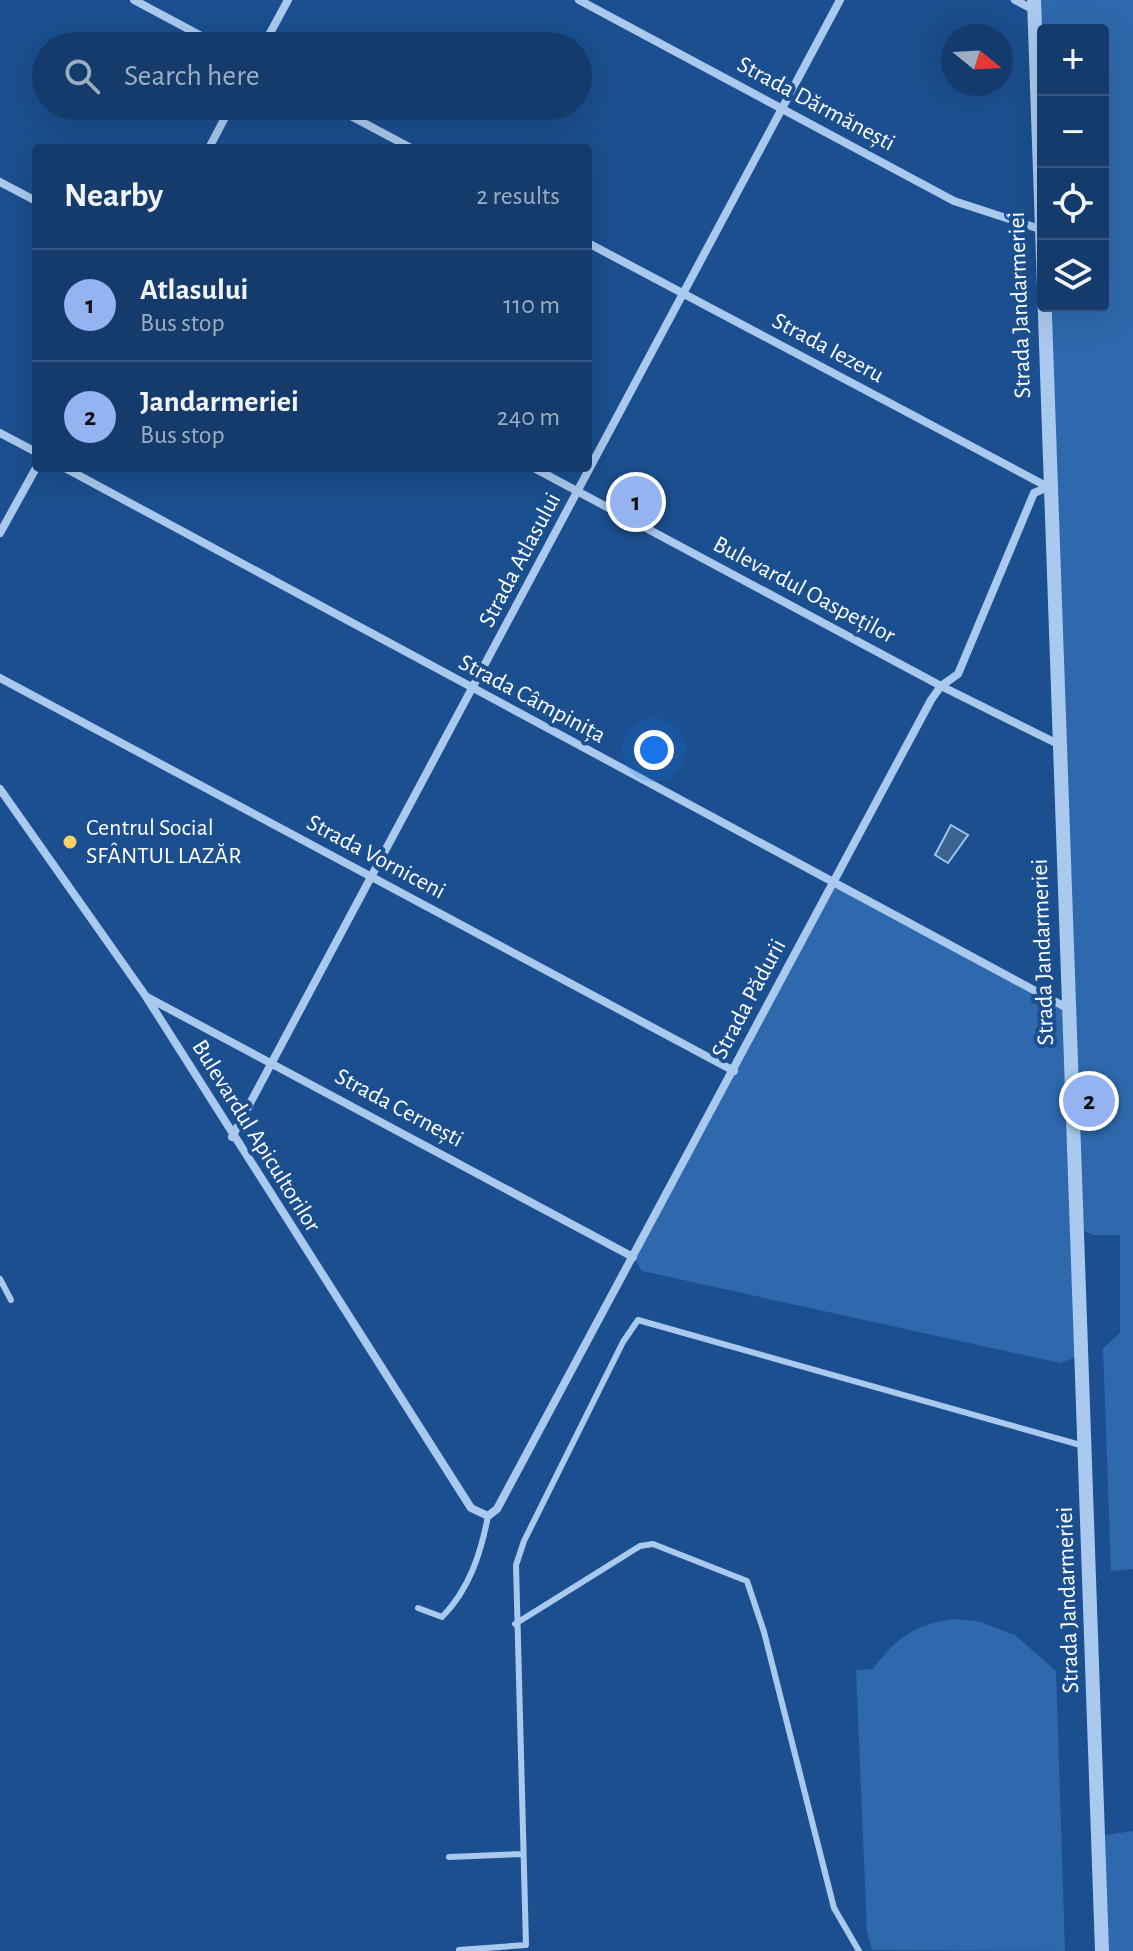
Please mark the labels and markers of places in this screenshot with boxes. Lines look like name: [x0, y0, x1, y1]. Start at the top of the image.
pin: 1: [610, 472, 662, 532]
place label: Centrul Social SFÂNTUL LAZĂR: [86, 816, 242, 868]
marker: Centrul Social SFÂNTUL LAZĂR: [61, 833, 79, 851]
pin: 2: [1063, 1071, 1115, 1131]

